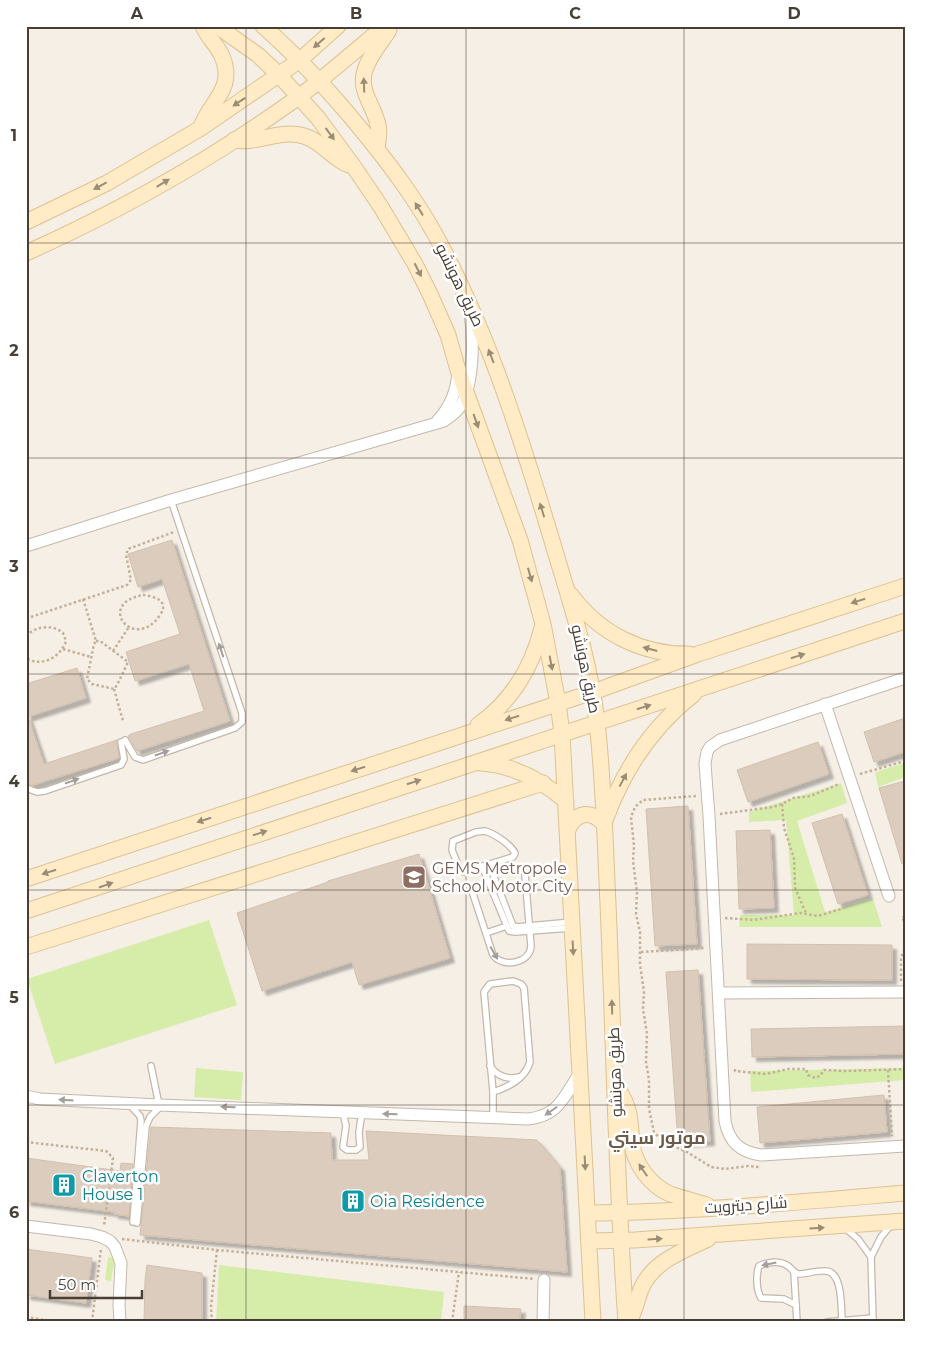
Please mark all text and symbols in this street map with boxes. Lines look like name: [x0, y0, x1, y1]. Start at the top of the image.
text: A: [130, 4, 144, 23]
text: B: [350, 4, 362, 23]
text: C: [569, 4, 581, 23]
text: D: [787, 4, 801, 23]
one-way arrow: [313, 37, 325, 48]
one-way arrow: [360, 77, 368, 93]
one-way arrow: [232, 97, 246, 107]
text: 1: [11, 126, 17, 145]
one-way arrow: [325, 127, 335, 140]
one-way arrow: [157, 178, 170, 187]
one-way arrow: [93, 182, 108, 190]
one-way arrow: [415, 202, 424, 216]
street label: طريق هونشو: [431, 240, 488, 330]
one-way arrow: [414, 263, 422, 277]
text: 2: [9, 341, 19, 360]
one-way arrow: [487, 348, 494, 363]
one-way arrow: [472, 414, 480, 429]
one-way arrow: [538, 502, 546, 517]
text: 3: [8, 557, 19, 576]
one-way arrow: [527, 567, 535, 582]
one-way arrow: [851, 598, 866, 606]
street label: طريق هونشو: [566, 623, 605, 715]
one-way arrow: [217, 642, 224, 657]
one-way arrow: [642, 645, 657, 653]
one-way arrow: [791, 652, 806, 660]
one-way arrow: [547, 655, 555, 671]
one-way arrow: [636, 703, 651, 710]
one-way arrow: [504, 714, 519, 722]
one-way arrow: [155, 749, 170, 757]
one-way arrow: [350, 766, 365, 773]
text: 4: [8, 772, 20, 791]
one-way arrow: [619, 772, 627, 787]
one-way arrow: [65, 777, 80, 785]
one-way arrow: [407, 778, 422, 786]
one-way arrow: [196, 817, 211, 825]
one-way arrow: [253, 829, 268, 837]
place label: GEMS Metropole School Motor City: [432, 859, 573, 896]
school or university icon: GEMS Metropole School Motor City: [401, 864, 427, 890]
one-way arrow: [42, 868, 57, 876]
one-way arrow: [98, 880, 113, 888]
one-way arrow: [570, 941, 578, 957]
one-way arrow: [490, 946, 498, 961]
text: 5: [9, 988, 19, 1007]
one-way arrow: [608, 998, 616, 1014]
street label: طريق هونشو: [604, 1027, 627, 1117]
one-way arrow: [57, 1095, 73, 1103]
one-way arrow: [220, 1103, 236, 1111]
one-way arrow: [544, 1106, 558, 1116]
one-way arrow: [382, 1109, 398, 1117]
district label: موتور سيتي: [608, 1127, 706, 1153]
one-way arrow: [581, 1155, 589, 1171]
one-way arrow: [638, 1163, 648, 1177]
place label: Claverton House 1: [82, 1167, 159, 1204]
building icon: Claverton House 1: [51, 1172, 77, 1198]
building icon: Oia Residence: [340, 1188, 366, 1214]
place label: Oia Residence: [370, 1192, 485, 1211]
street label: شارع ديترويت: [704, 1193, 788, 1219]
text: 6: [9, 1203, 19, 1222]
one-way arrow: [810, 1223, 826, 1231]
one-way arrow: [648, 1235, 664, 1243]
one-way arrow: [760, 1260, 776, 1268]
scale bar: [50, 1268, 142, 1300]
text: 50 m: [58, 1275, 96, 1294]

